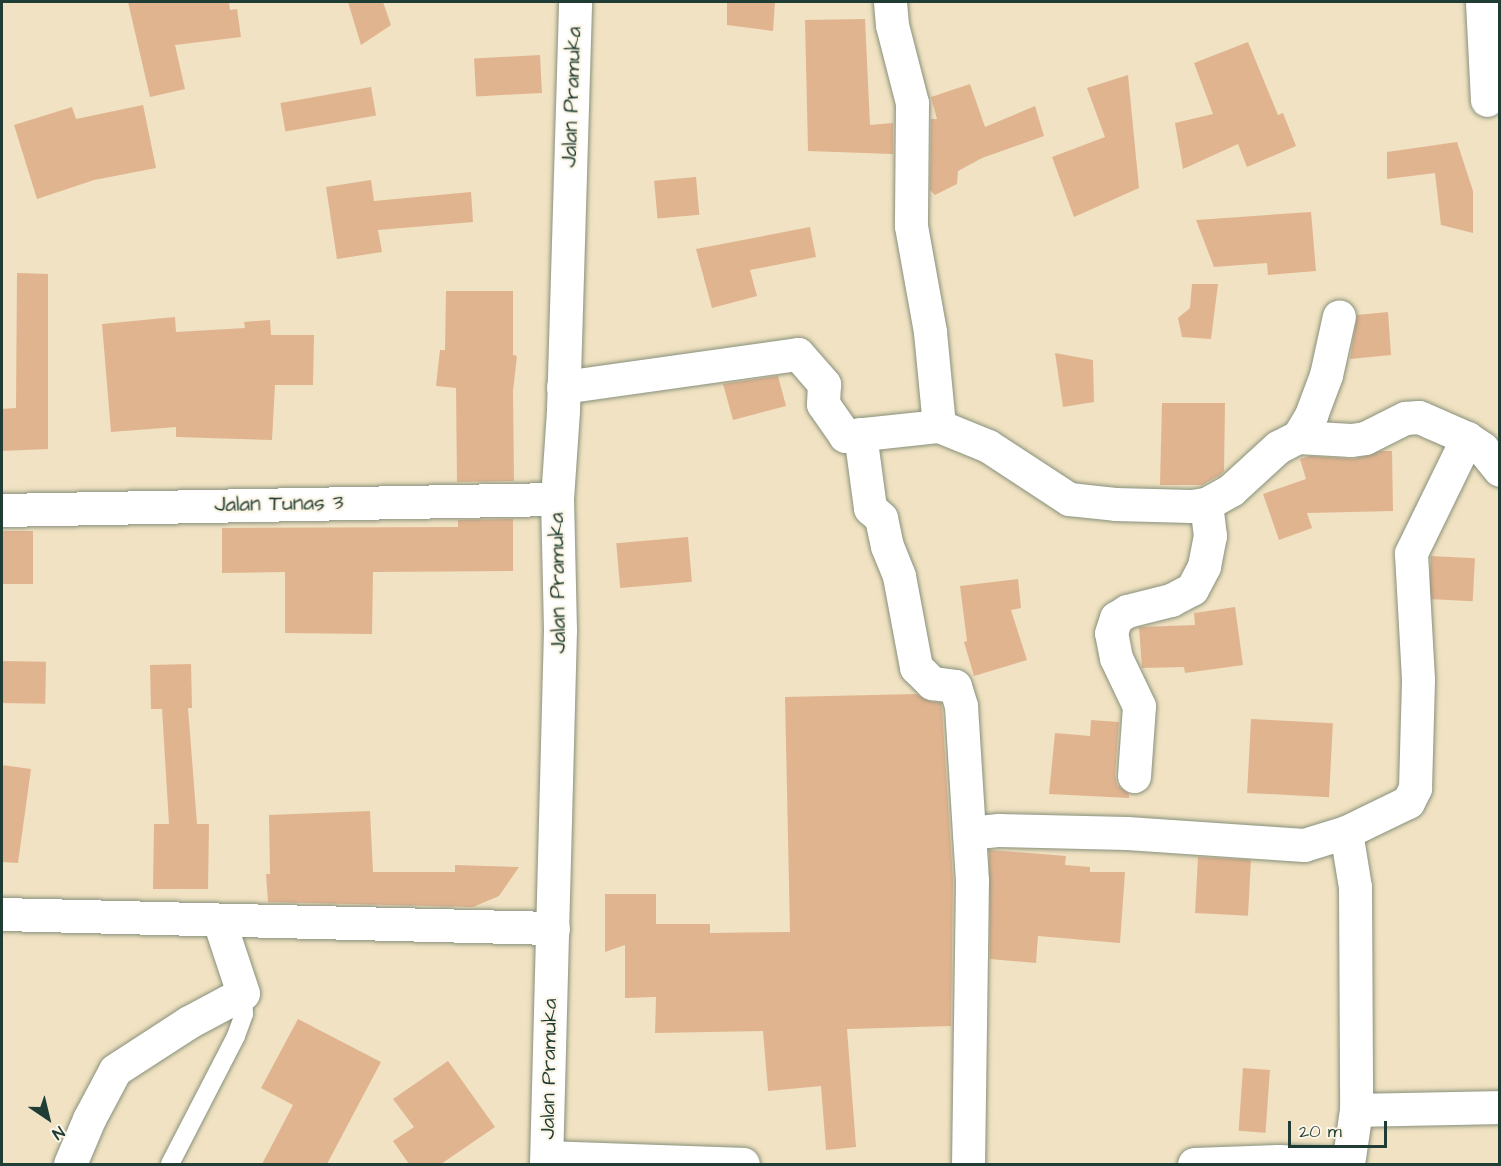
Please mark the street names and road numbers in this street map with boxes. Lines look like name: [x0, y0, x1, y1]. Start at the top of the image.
street label: Jalan Pramuka: [557, 26, 587, 168]
street label: Jalan Tunas 3: [214, 490, 344, 518]
street label: Jalan Pramuka: [544, 512, 572, 654]
street label: Jalan Pramuka: [535, 998, 563, 1140]

